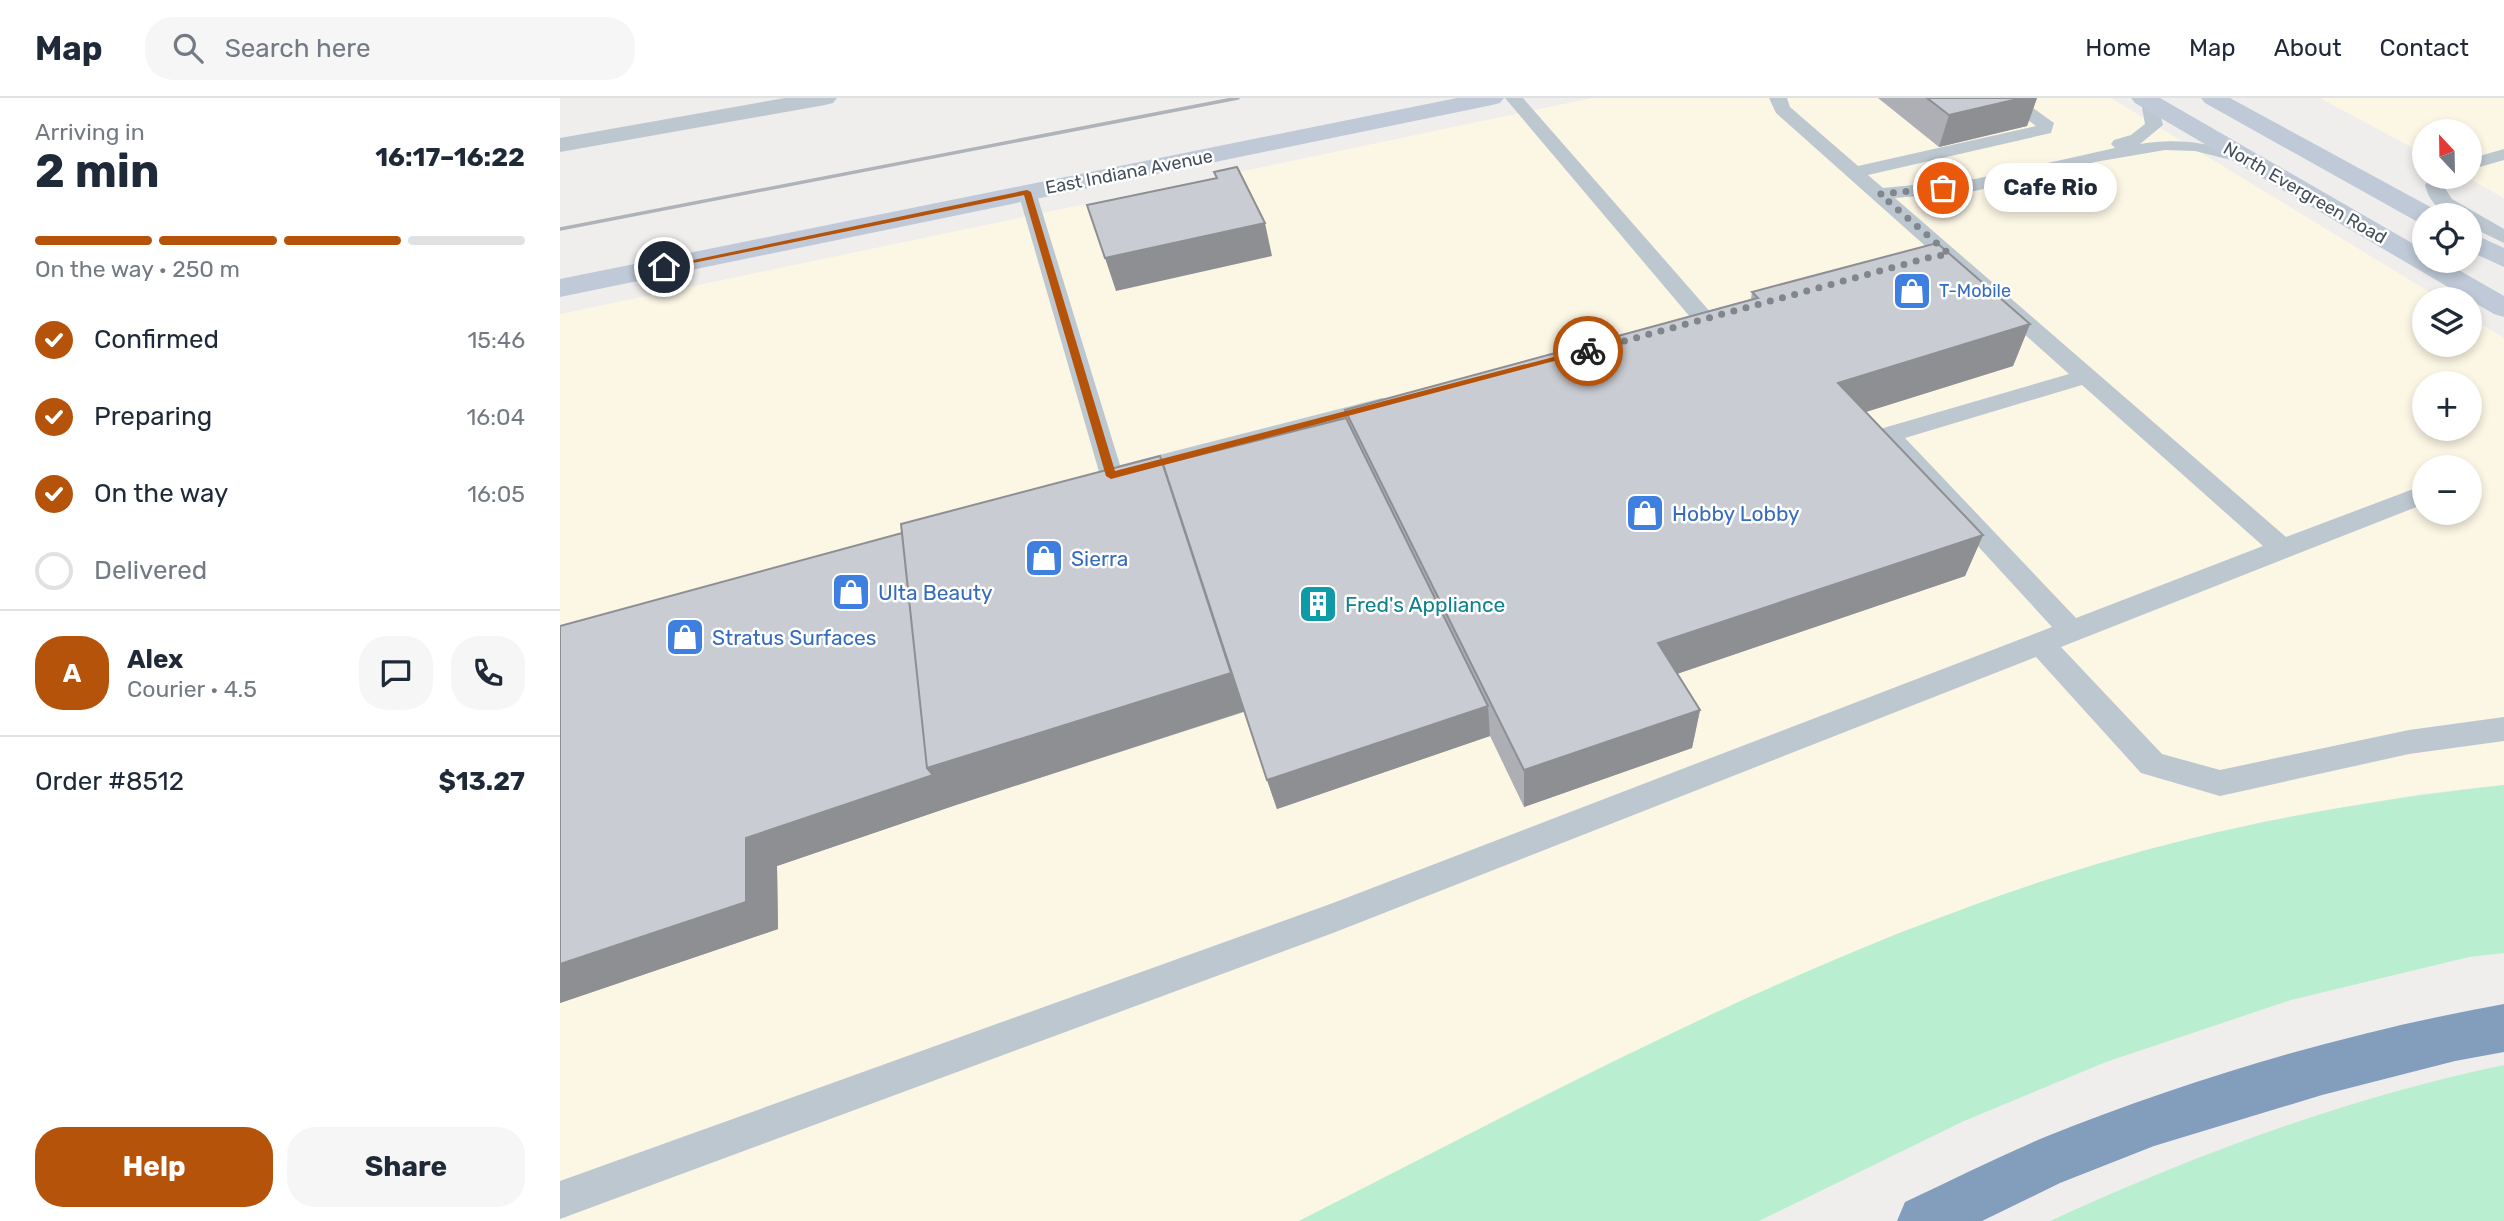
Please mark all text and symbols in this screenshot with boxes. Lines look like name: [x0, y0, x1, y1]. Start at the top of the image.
search box: [145, 17, 635, 80]
text: Map: [35, 29, 103, 68]
icon: search: [169, 29, 207, 67]
text: Search here: [225, 33, 370, 64]
text: Home: [2085, 34, 2151, 62]
text: Map: [2189, 34, 2236, 62]
text: About: [2274, 34, 2342, 62]
text: Contact: [2380, 34, 2469, 62]
text: Arriving in: [35, 118, 145, 146]
north arrow: [2412, 119, 2482, 189]
map controls: [2412, 119, 2482, 525]
street label: North Evergreen Road: [2220, 137, 2390, 249]
text: 16:17–16:22: [375, 142, 525, 173]
text: 2 min: [35, 144, 160, 199]
street label: East Indiana Avenue: [1043, 145, 1215, 199]
pin: [1913, 158, 1973, 218]
callout: Cafe Rio: [1985, 164, 2118, 212]
icon: bag: [1924, 169, 1962, 207]
text: Cafe Rio: [2003, 173, 2098, 201]
button: locate: [2412, 203, 2482, 273]
pin: [634, 237, 694, 297]
icon: home: [645, 248, 683, 286]
text: On the way · 250 m: [35, 255, 240, 283]
shop icon: T-Mobile: [1891, 270, 1933, 312]
place label: T-Mobile: [1939, 280, 2011, 302]
button: layers: [2412, 287, 2482, 357]
courier: [1553, 316, 1623, 386]
icon: check: [35, 321, 73, 359]
text: Confirmed: [94, 324, 219, 355]
text: 15:46: [467, 326, 525, 354]
icon: bike: [1569, 332, 1607, 370]
button: +: [2412, 371, 2482, 441]
icon: check: [35, 398, 73, 436]
text: Preparing: [94, 401, 212, 432]
text: 16:04: [467, 403, 525, 431]
button: −: [2412, 455, 2482, 525]
icon: check: [35, 475, 73, 513]
text: On the way: [94, 478, 228, 509]
text: 16:05: [467, 480, 525, 508]
shop icon: Hobby Lobby: [1624, 492, 1666, 534]
place label: Hobby Lobby: [1672, 501, 1800, 526]
shop icon: Sierra: [1023, 537, 1065, 579]
place label: Sierra: [1071, 546, 1128, 571]
text: Delivered: [94, 555, 207, 586]
shop icon: Ulta Beauty: [830, 571, 872, 613]
place label: Ulta Beauty: [878, 580, 993, 605]
building icon: Fred's Appliance: [1297, 583, 1339, 625]
place label: Fred's Appliance: [1345, 592, 1505, 617]
shop icon: Stratus Surfaces: [664, 616, 706, 658]
place label: Stratus Surfaces: [712, 625, 877, 650]
button: chat: [359, 636, 433, 710]
button: phone: [451, 636, 525, 710]
text: Alex: [127, 644, 183, 675]
text: A: [63, 658, 81, 689]
text: Courier · 4.5: [127, 675, 257, 703]
text: Order #8512: [35, 766, 184, 797]
text: $13.27: [438, 766, 525, 797]
button: Help: [35, 1127, 273, 1207]
button: Share: [287, 1127, 525, 1207]

